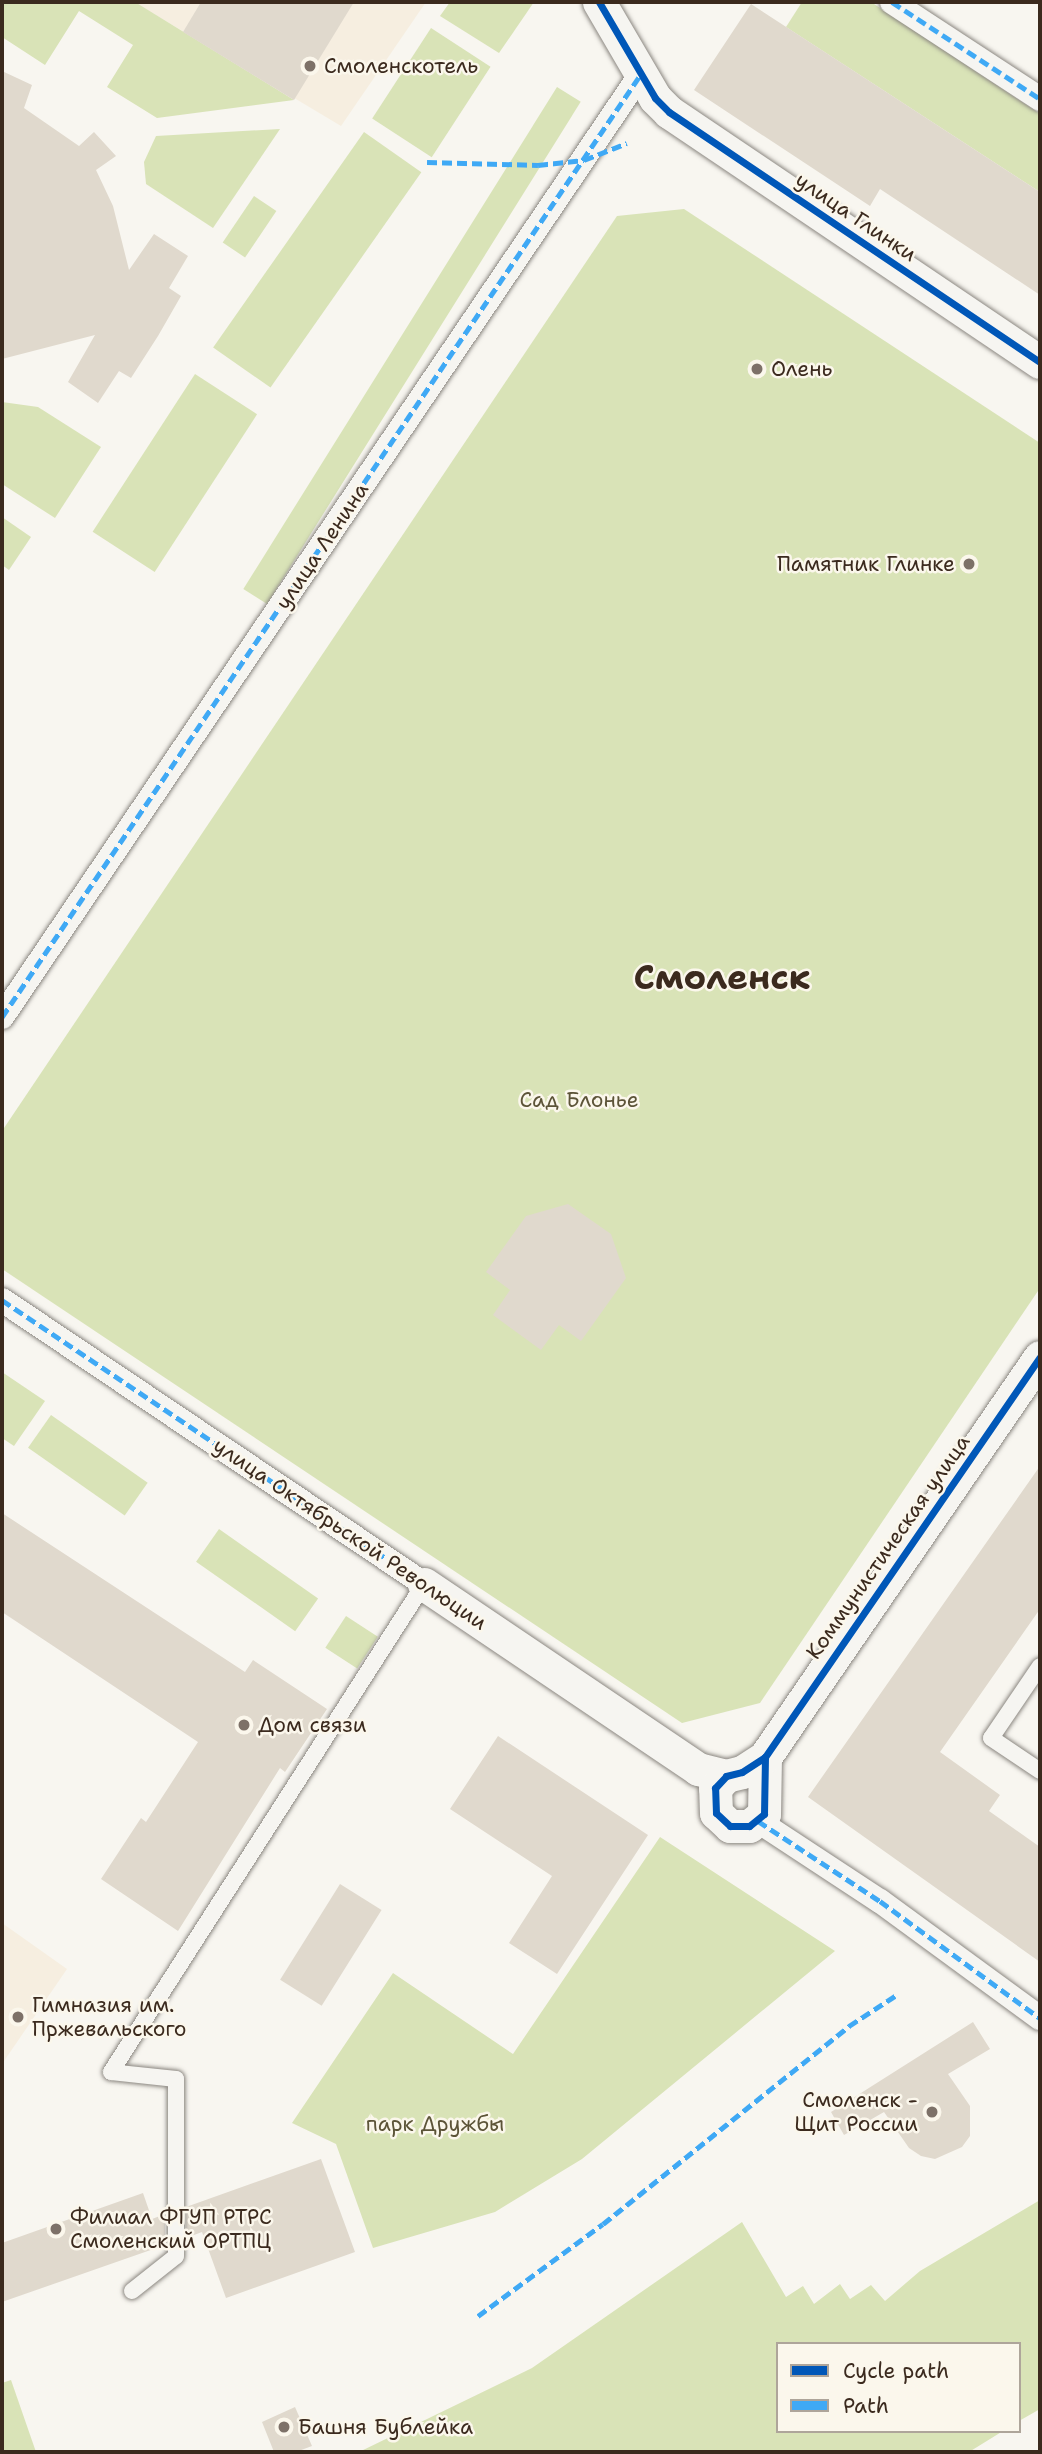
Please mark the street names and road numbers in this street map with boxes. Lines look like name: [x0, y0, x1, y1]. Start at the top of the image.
street label: улица Глинки: [790, 167, 922, 267]
street label: улица Ленина: [270, 478, 374, 614]
street label: Коммунистическая улица: [801, 1430, 975, 1664]
street label: улица Октябрьской Революции: [208, 1433, 492, 1635]

